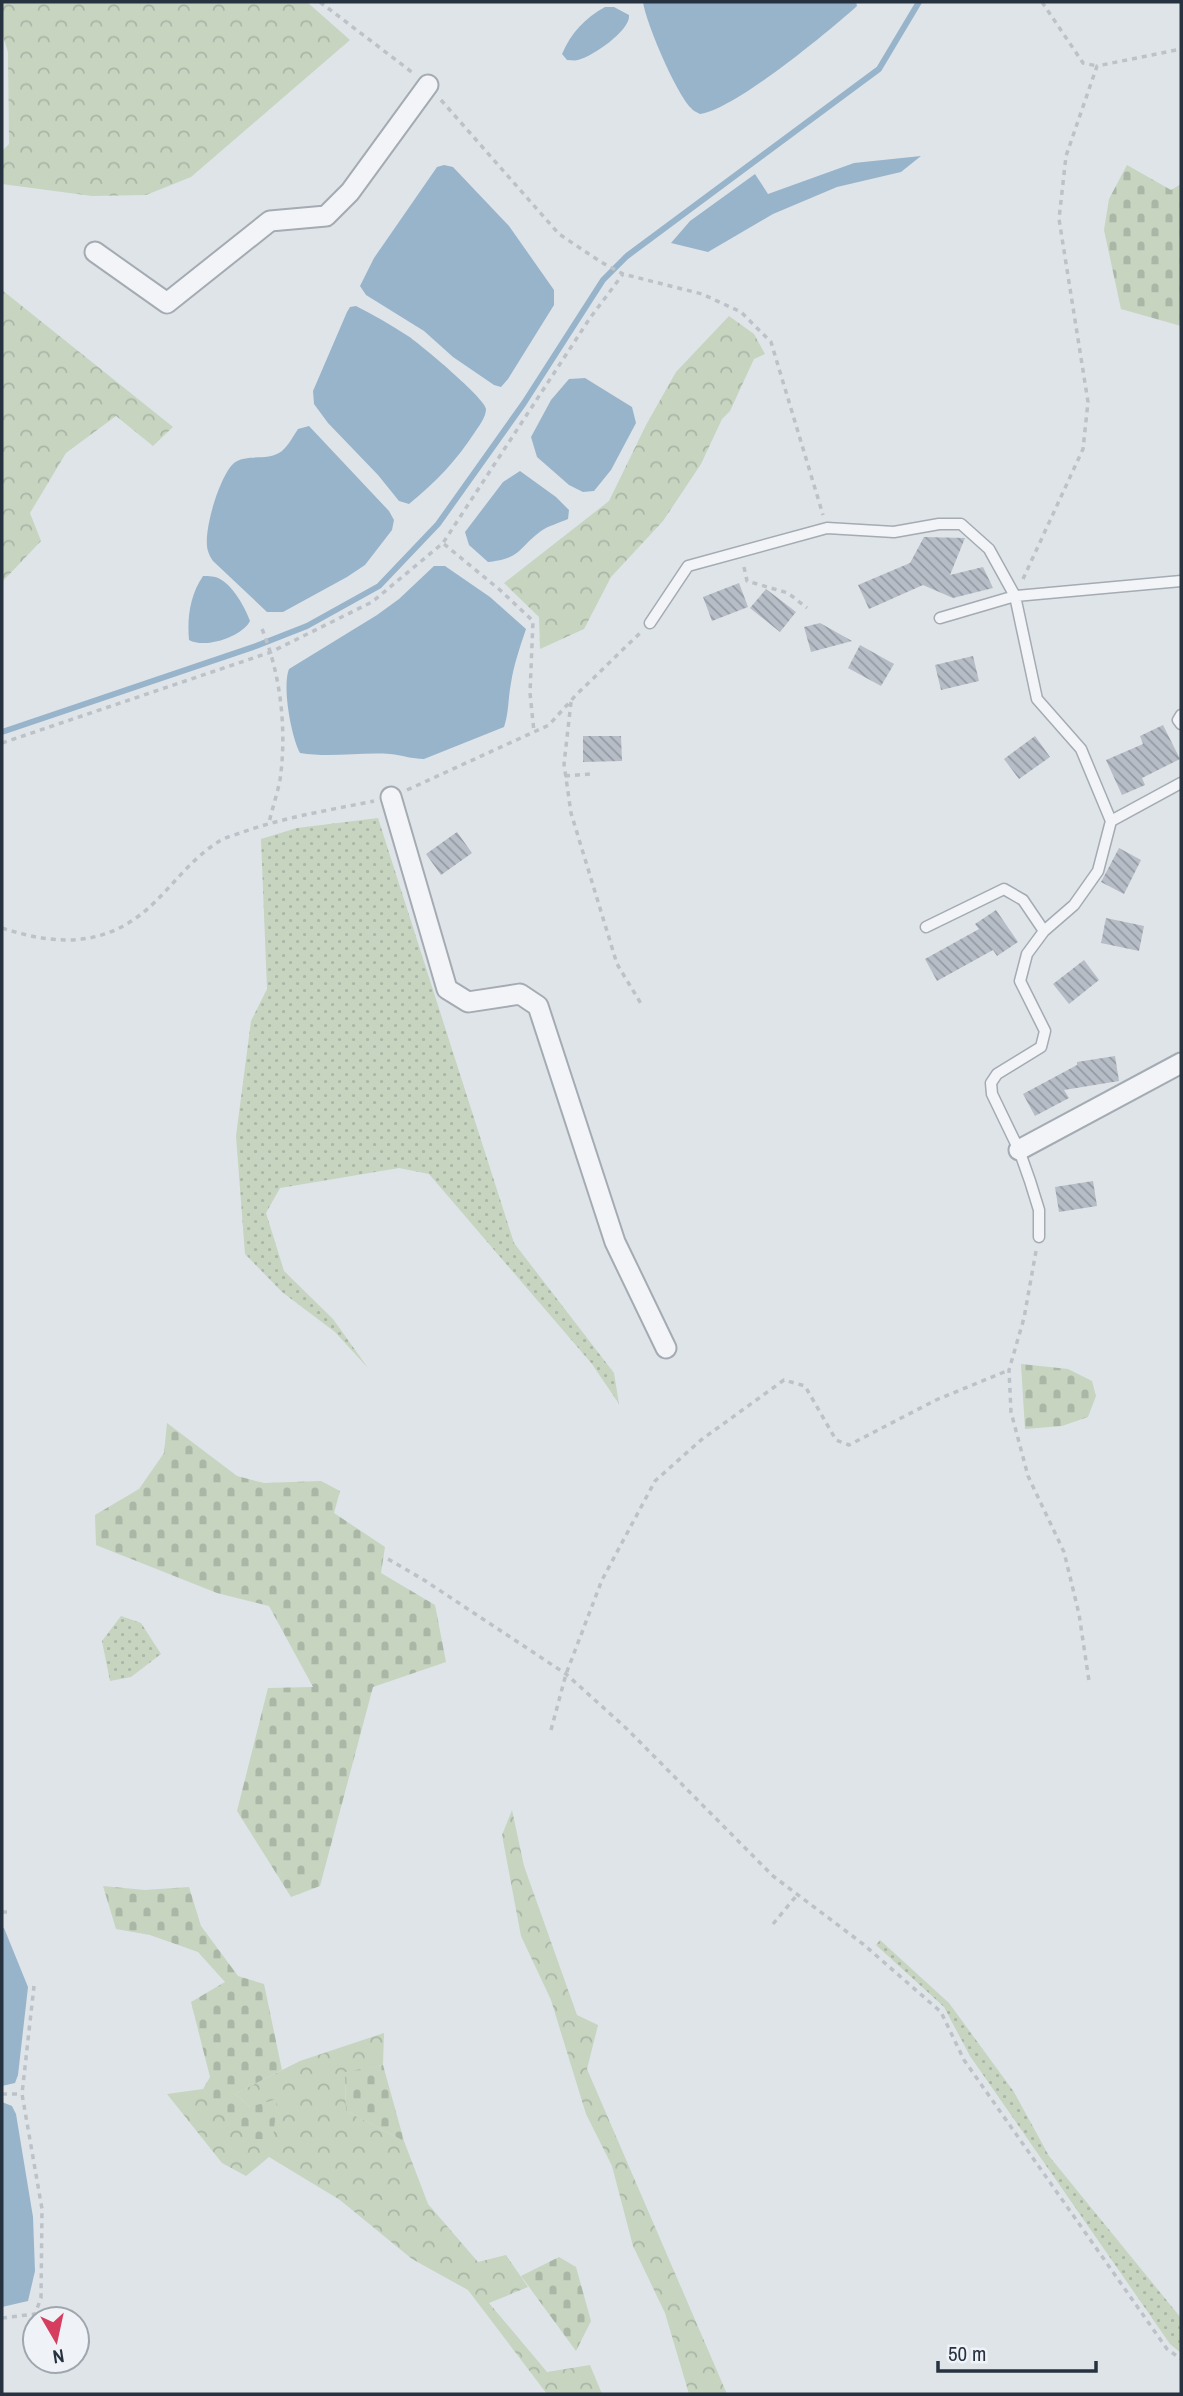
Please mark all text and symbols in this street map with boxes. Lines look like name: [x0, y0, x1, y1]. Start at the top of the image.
north arrow: [21, 2305, 91, 2375]
scale bar: [938, 2330, 1096, 2374]
text: 50 m: [948, 2339, 986, 2368]
text: N: [51, 2343, 66, 2371]

